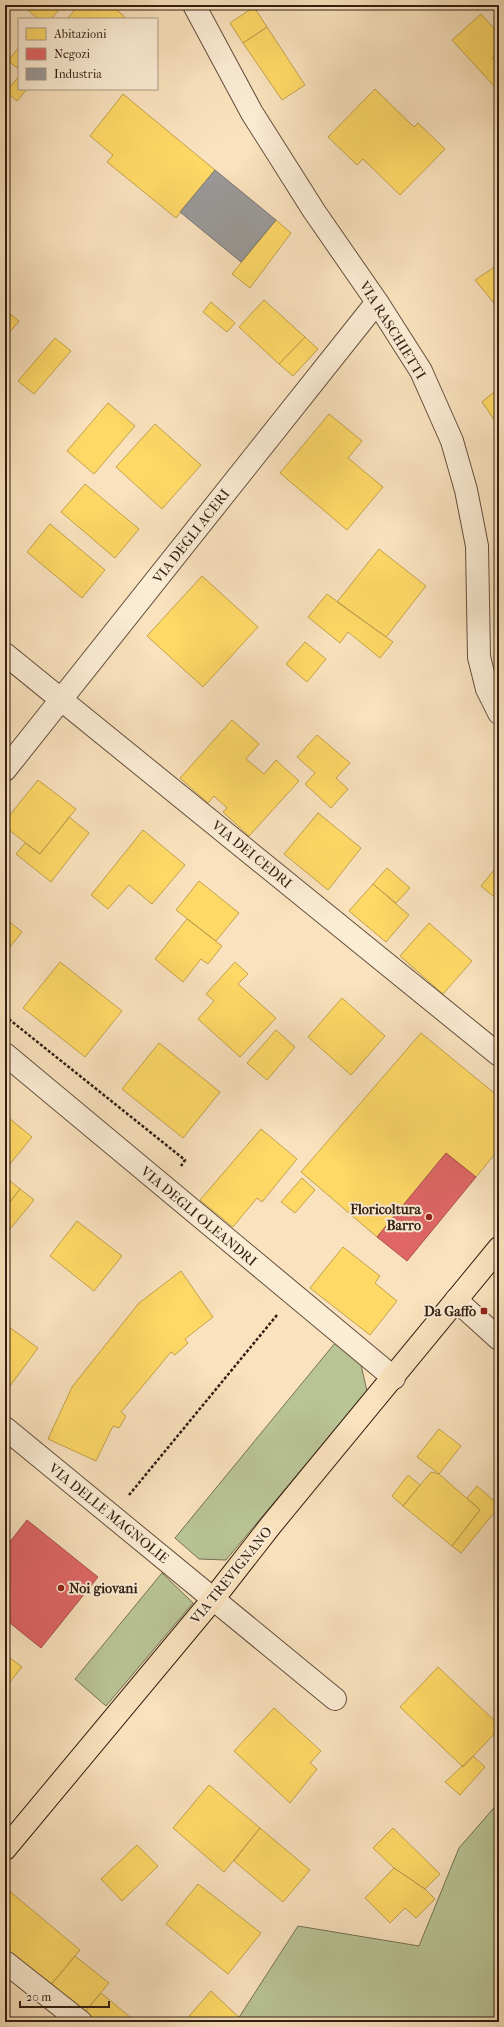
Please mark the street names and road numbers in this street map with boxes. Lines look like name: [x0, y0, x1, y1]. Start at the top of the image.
street label: VIA RASCHIETTI: [355, 277, 430, 383]
street label: VIA DEGLI ACERI: [149, 485, 234, 588]
street label: VIA DEI CEDRI: [207, 816, 296, 892]
street label: VIA DEGLI OLEANDRI: [136, 1162, 261, 1270]
street label: VIA DELLE MAGNOLIE: [45, 1459, 172, 1567]
street label: VIA TREVIGNANO: [186, 1523, 276, 1628]

